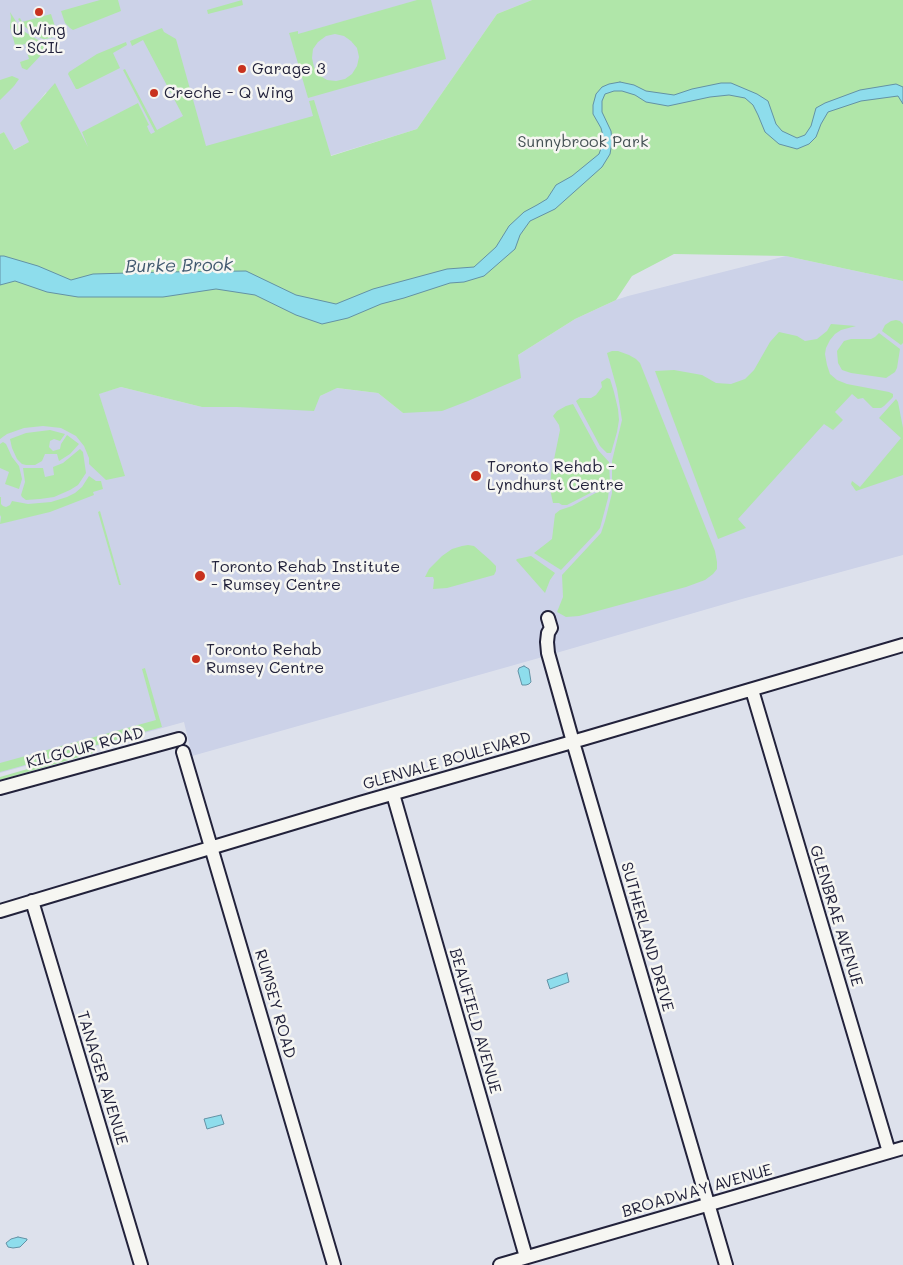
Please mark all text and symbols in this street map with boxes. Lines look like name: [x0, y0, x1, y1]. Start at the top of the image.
marker: U Wing - SCIL: [33, 6, 45, 18]
place label: U Wing - SCIL: [13, 20, 65, 58]
place label: Garage 3: [252, 59, 326, 79]
marker: Garage 3: [236, 63, 248, 75]
place label: Creche - Q Wing: [164, 83, 293, 103]
marker: Creche - Q Wing: [148, 87, 160, 99]
park label: Sunnybrook Park: [518, 132, 648, 152]
water label: Burke Brook: [125, 254, 233, 278]
place label: Toronto Rehab - Lyndhurst Centre: [487, 457, 624, 495]
marker: Toronto Rehab - Lyndhurst Centre: [469, 469, 483, 483]
place label: Toronto Rehab Institute - Rumsey Centre: [211, 557, 400, 595]
marker: Toronto Rehab Institute - Rumsey Centre: [193, 569, 207, 583]
place label: Toronto Rehab Rumsey Centre: [206, 640, 324, 678]
marker: Toronto Rehab Rumsey Centre: [190, 653, 202, 665]
street label: KILGOUR ROAD: [24, 723, 146, 773]
street label: GLENVALE BOULEVARD: [361, 728, 533, 794]
street label: GLENBRAE AVENUE: [805, 843, 867, 989]
street label: SUTHERLAND DRIVE: [616, 860, 678, 1014]
street label: BEAUFIELD AVENUE: [445, 946, 505, 1096]
street label: RUMSEY ROAD: [250, 947, 300, 1061]
street label: TANAGER AVENUE: [72, 1009, 132, 1147]
street label: BROADWAY AVENUE: [620, 1160, 774, 1222]

